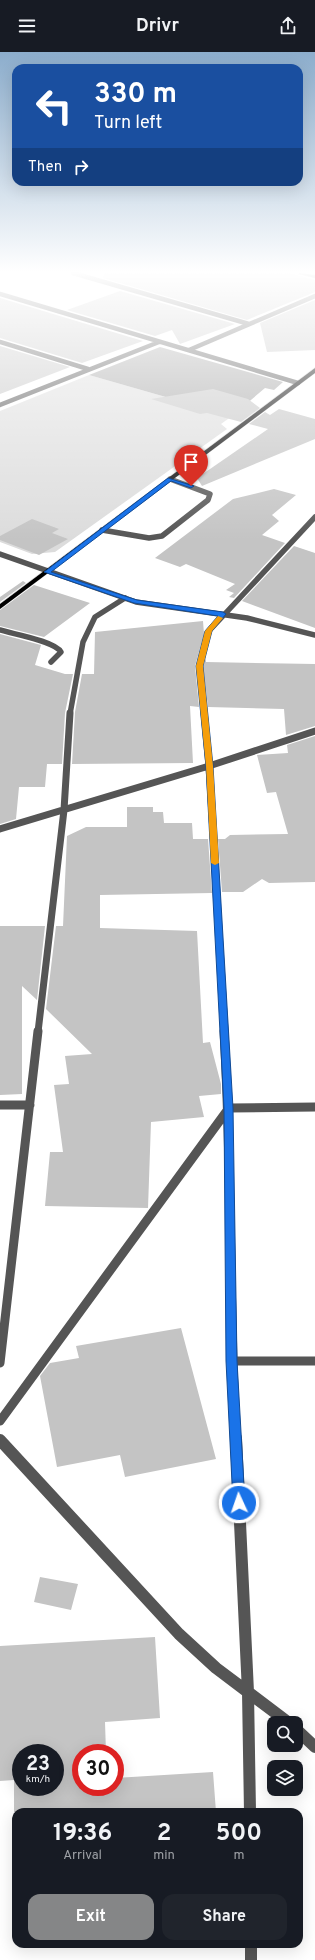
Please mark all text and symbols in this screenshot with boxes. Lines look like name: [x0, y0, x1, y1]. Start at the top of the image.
icon: menu: [16, 15, 38, 37]
text: Drivr: [136, 15, 179, 38]
icon: share: [277, 15, 299, 37]
text: 330 m: [94, 77, 177, 113]
icon: left: [28, 80, 80, 132]
text: Turn left: [94, 112, 162, 135]
icon: right: [70, 156, 92, 178]
text: Then: [28, 158, 62, 177]
pin: [174, 445, 208, 486]
icon: arrive: [180, 451, 202, 473]
position arrow: [218, 1482, 260, 1524]
map controls: [267, 1716, 303, 1796]
button: search: [267, 1716, 303, 1752]
speed limit sign: 30: [72, 1744, 124, 1796]
text: 23: [26, 1752, 50, 1778]
button: layers: [267, 1760, 303, 1796]
text: km/h: [26, 1773, 50, 1786]
text: 19:36: [53, 1819, 112, 1849]
text: 2: [157, 1819, 171, 1849]
text: 500: [216, 1819, 262, 1849]
text: Arrival: [63, 1848, 102, 1864]
text: min: [153, 1848, 175, 1864]
text: m: [233, 1848, 244, 1864]
button: Exit: [28, 1894, 154, 1940]
button: Share: [162, 1894, 287, 1940]

